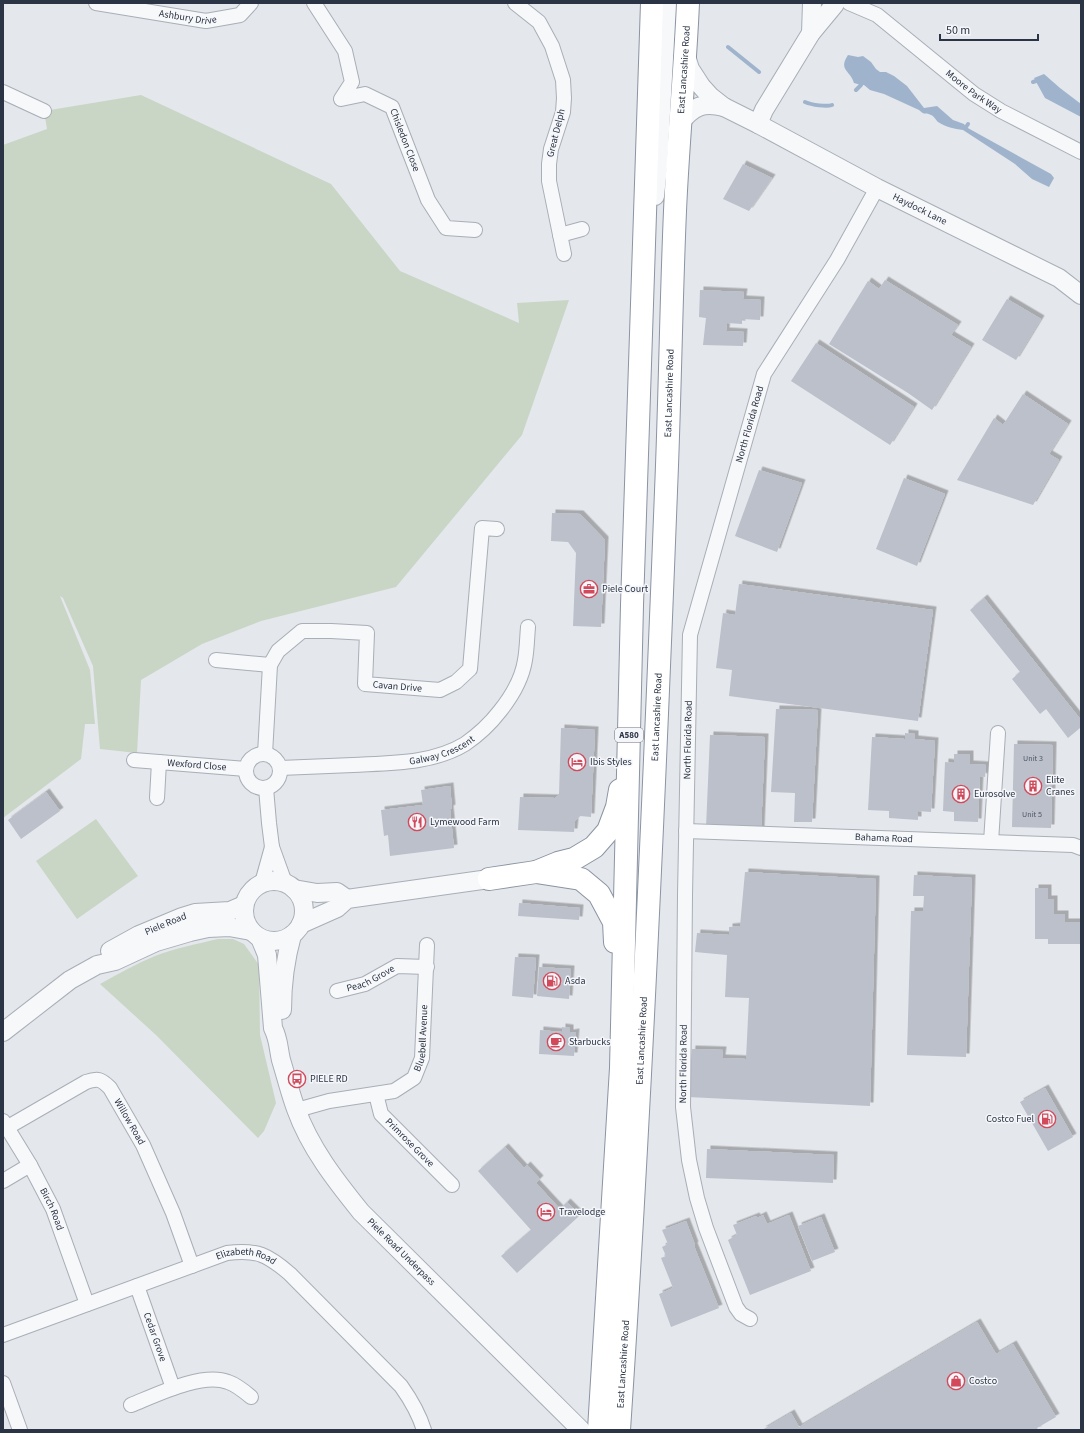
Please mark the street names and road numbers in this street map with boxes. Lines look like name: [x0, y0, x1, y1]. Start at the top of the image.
street label: Ashbury Drive: [158, 6, 218, 28]
street label: East Lancashire Road: [674, 25, 694, 114]
street label: Moore Park Way: [943, 67, 1005, 117]
street label: Chisledon Close: [386, 106, 423, 174]
street label: Great Delph: [543, 107, 569, 159]
street label: Haydock Lane: [890, 190, 949, 229]
street label: East Lancashire Road: [661, 349, 678, 438]
street label: North Florida Road: [732, 384, 767, 464]
street label: East Lancashire Road: [648, 672, 666, 762]
street label: Cavan Drive: [372, 678, 423, 696]
street label: North Florida Road: [680, 700, 696, 780]
road number: A580: [615, 728, 643, 742]
street label: Galway Crescent: [408, 732, 478, 768]
street label: Wexford Close: [167, 756, 227, 774]
street label: Bahama Road: [854, 830, 913, 846]
street label: Piele Road: [143, 909, 188, 939]
street label: Peach Grove: [345, 962, 397, 995]
street label: East Lancashire Road: [633, 996, 651, 1085]
street label: Bluebell Avenue: [410, 1004, 431, 1074]
street label: North Florida Road: [676, 1024, 691, 1104]
street label: Willow Road: [111, 1096, 149, 1148]
street label: Primrose Grove: [382, 1115, 437, 1170]
street label: Birch Road: [36, 1185, 67, 1232]
street label: Piele Road Underpass: [364, 1215, 438, 1289]
street label: Elizabeth Road: [214, 1245, 279, 1268]
street label: Cedar Grove: [140, 1310, 170, 1363]
street label: East Lancashire Road: [613, 1319, 633, 1409]

